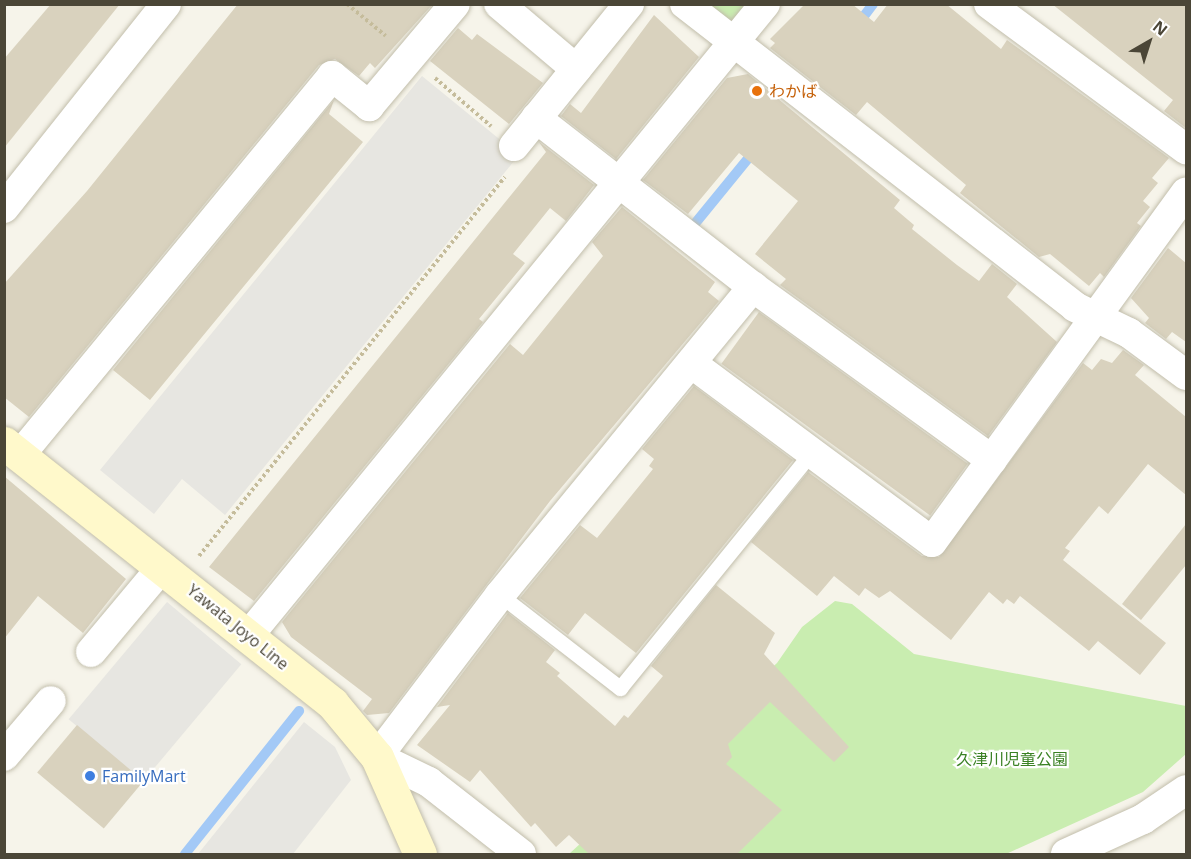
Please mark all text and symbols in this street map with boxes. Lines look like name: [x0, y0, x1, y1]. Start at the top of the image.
north arrow: [1119, 12, 1179, 72]
text: N: [1148, 15, 1172, 41]
place label: わかば: [769, 81, 817, 101]
marker: わかば: [750, 84, 764, 98]
street label: Yawata Joyo Line: [183, 580, 293, 674]
park label: 久津川児童公園: [956, 749, 1068, 769]
place label: FamilyMart: [102, 766, 186, 786]
marker: FamilyMart: [83, 769, 97, 783]

